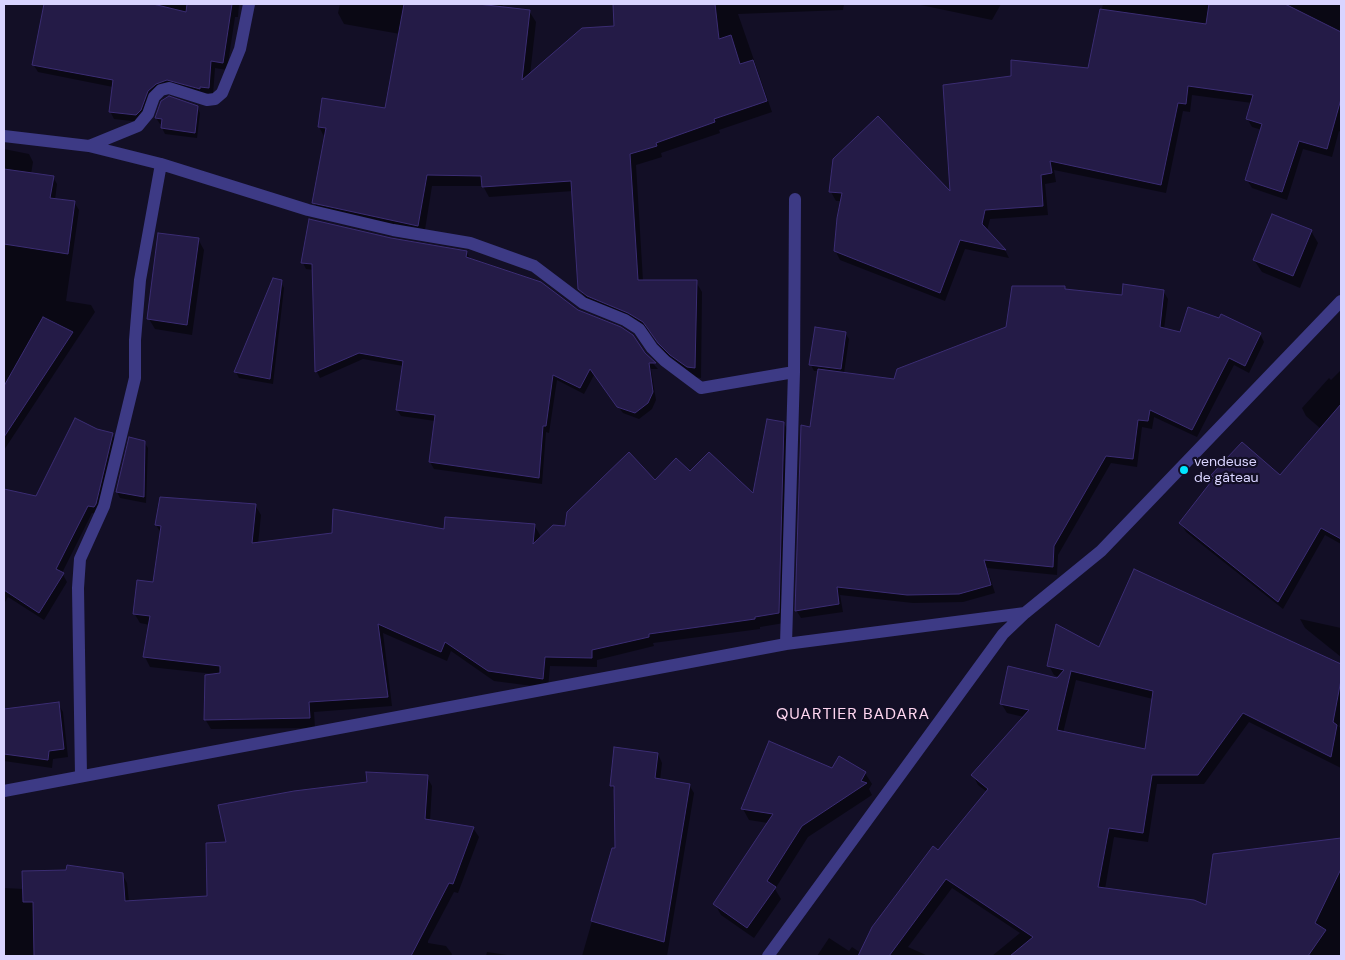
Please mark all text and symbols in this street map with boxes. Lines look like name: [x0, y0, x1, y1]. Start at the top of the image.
place label: vendeuse de gâteau: [1194, 454, 1259, 487]
marker: vendeuse de gâteau: [1178, 464, 1190, 476]
district label: QUARTIER BADARA: [774, 705, 932, 725]

